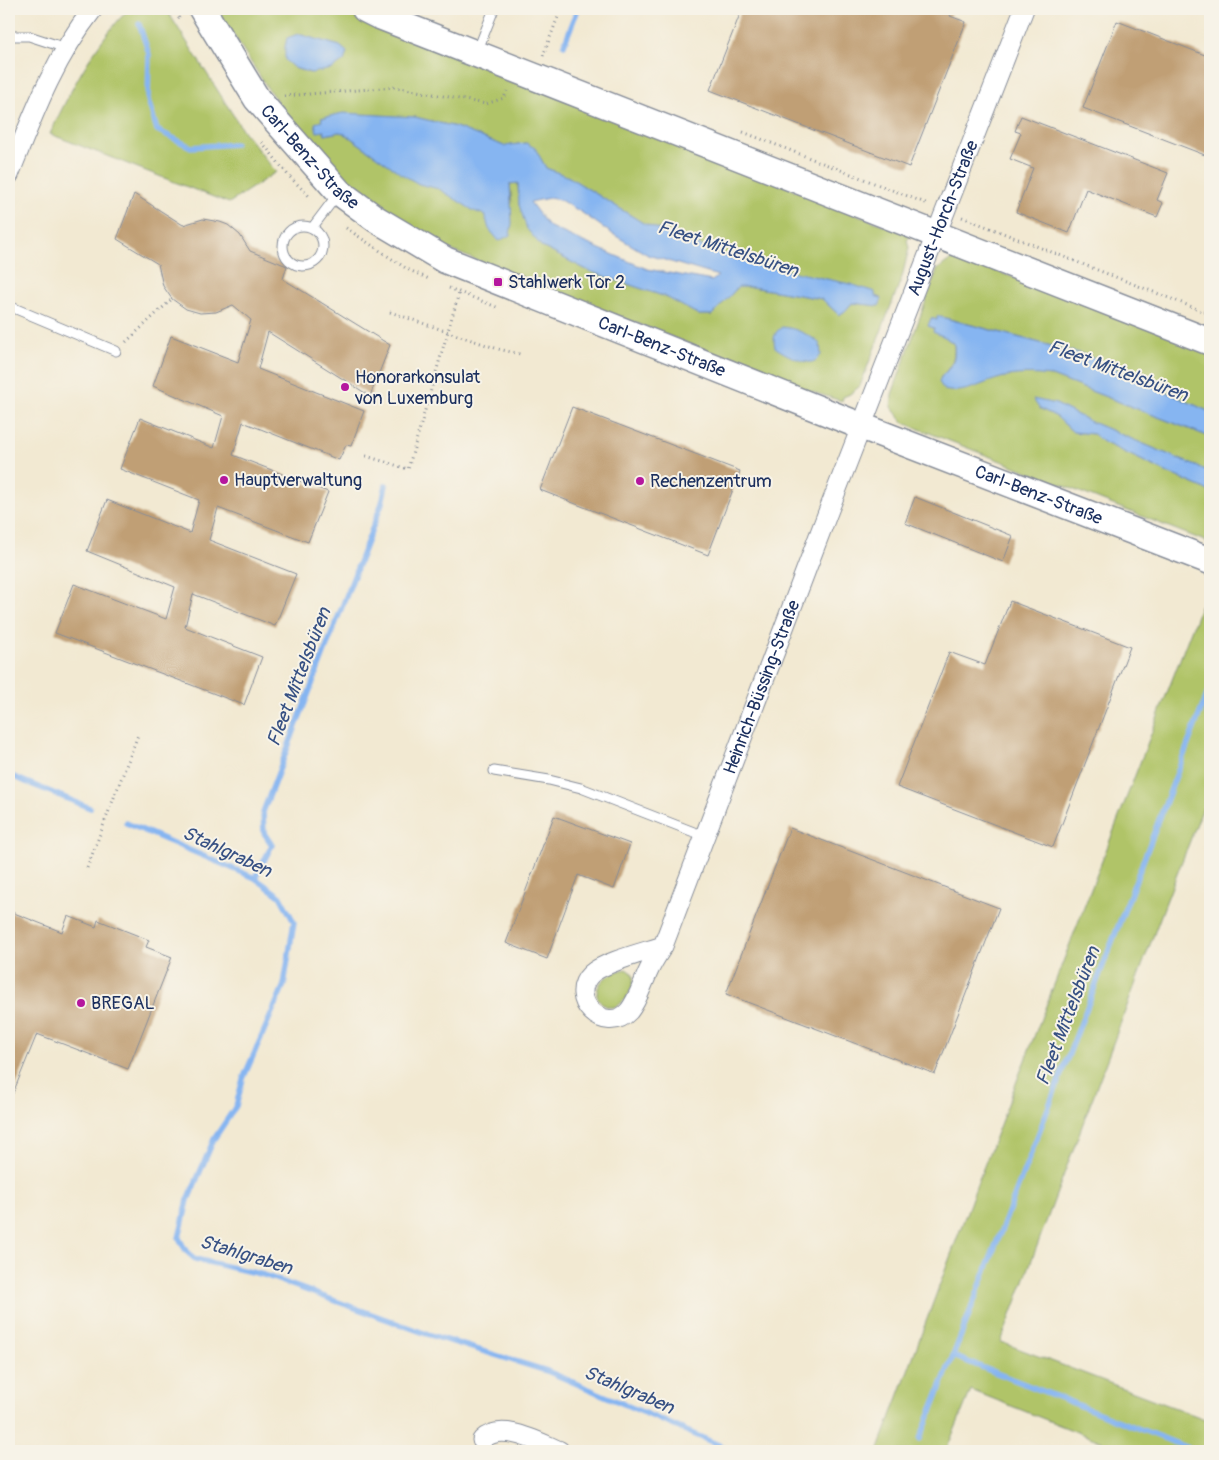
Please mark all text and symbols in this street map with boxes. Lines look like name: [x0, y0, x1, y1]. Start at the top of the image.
street label: Carl-Benz-Straße: [256, 100, 364, 214]
street label: August-Horch-Straße: [902, 137, 983, 299]
water label: Fleet Mittelsbüren: [655, 215, 803, 283]
place label: Stahlwerk Tor 2: [508, 271, 625, 294]
marker: Stahlwerk Tor 2: [492, 276, 504, 288]
street label: Carl-Benz-Straße: [595, 311, 729, 382]
water label: Fleet Mittelsbüren: [1045, 335, 1192, 408]
place label: Honorarkonsulat von Luxemburg: [354, 366, 481, 410]
marker: Honorarkonsulat von Luxemburg: [339, 381, 351, 393]
street label: Carl-Benz-Straße: [972, 460, 1106, 530]
place label: Hauptverwaltung: [234, 469, 362, 492]
place label: Rechenzentrum: [650, 470, 772, 493]
marker: Hauptverwaltung: [218, 474, 230, 486]
marker: Rechenzentrum: [634, 475, 646, 487]
street label: Heinrich-Büssing-Straße: [718, 597, 805, 778]
water label: Fleet Mittelsbüren: [262, 603, 337, 750]
water label: Stahlgraben: [179, 821, 276, 884]
water label: Fleet Mittelsbüren: [1031, 942, 1106, 1089]
place label: BREGAL: [91, 992, 155, 1015]
marker: BREGAL: [75, 997, 87, 1009]
water label: Stahlgraben: [197, 1230, 296, 1281]
water label: Stahlgraben: [580, 1360, 679, 1420]

